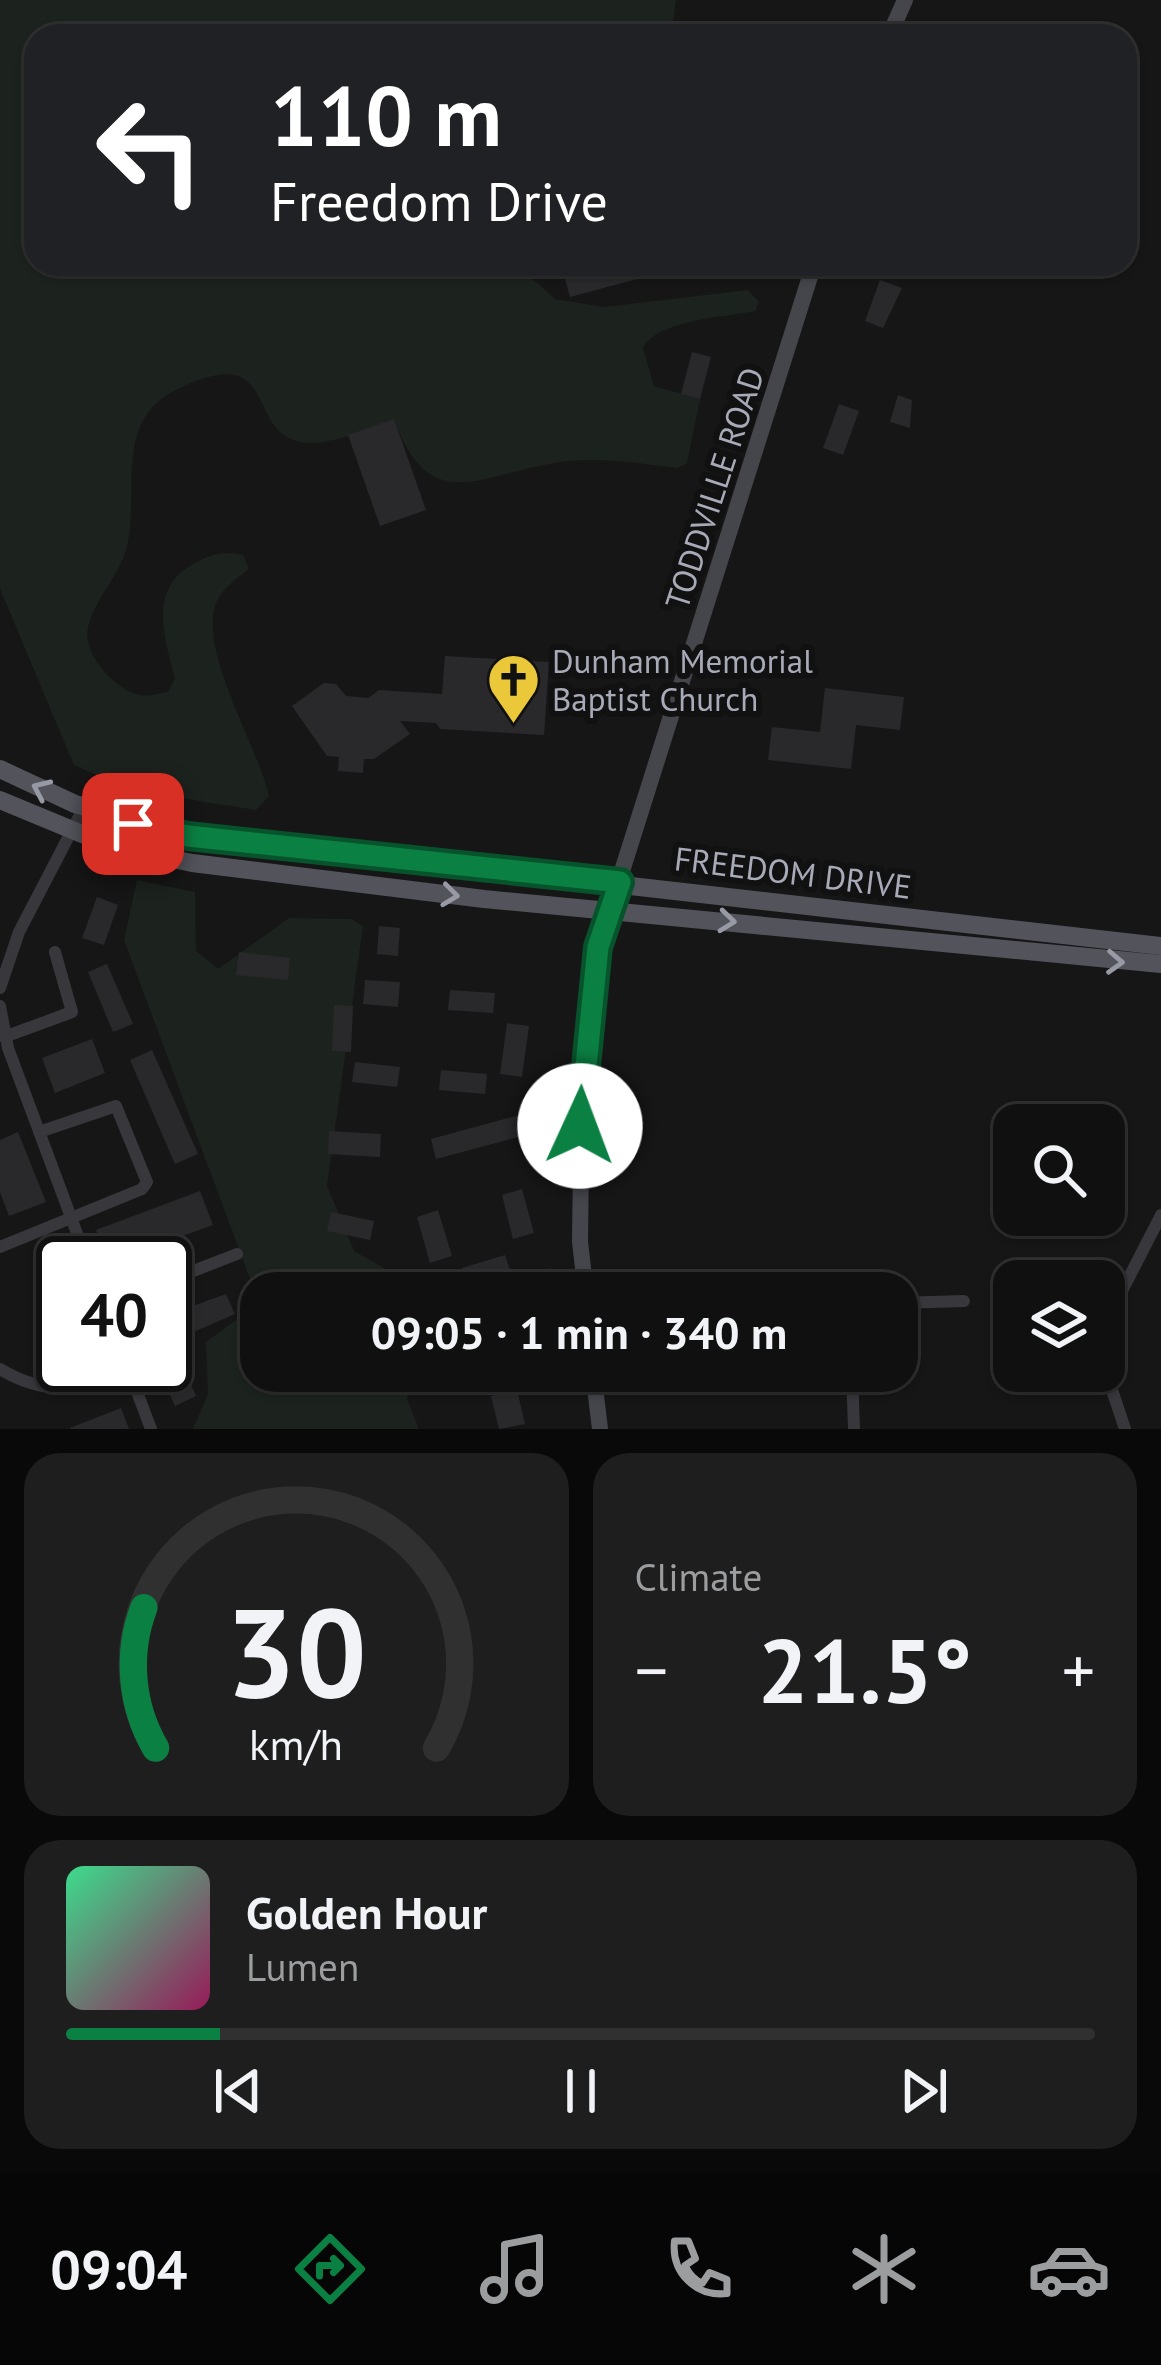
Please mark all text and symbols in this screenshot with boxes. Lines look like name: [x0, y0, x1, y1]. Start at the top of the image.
text: 110 m: [270, 60, 502, 169]
icon: left: [72, 72, 228, 228]
text: Freedom Drive: [270, 166, 608, 236]
street label: TODDVILLE ROAD: [655, 362, 773, 614]
place label: Dunham Memorial Baptist Church: [552, 639, 813, 720]
church icon: Dunham Memorial Baptist Church: [485, 651, 541, 725]
pin: [82, 773, 184, 875]
one-way arrow: [32, 780, 54, 803]
icon: arrive: [100, 791, 166, 857]
street label: FREEDOM DRIVE: [672, 836, 914, 908]
one-way arrow: [440, 881, 460, 907]
one-way arrow: [717, 908, 737, 934]
one-way arrow: [1106, 948, 1125, 974]
position arrow: [517, 1063, 643, 1189]
map controls: [993, 1104, 1125, 1392]
button: search: [993, 1104, 1125, 1236]
speed limit sign: 40: [36, 1236, 192, 1392]
button: layers: [993, 1260, 1125, 1392]
text: 09:05 · 1 min · 340 m: [371, 1303, 787, 1361]
text: Climate: [635, 1551, 762, 1602]
text: 30: [225, 1570, 367, 1731]
text: 21.5°: [757, 1611, 972, 1728]
text: −: [635, 1627, 668, 1712]
text: +: [1062, 1627, 1095, 1712]
text: km/h: [249, 1715, 343, 1771]
text: Golden Hour: [246, 1883, 487, 1941]
text: Lumen: [246, 1941, 359, 1992]
icon: previous: [205, 2058, 271, 2124]
icon: pause: [548, 2058, 614, 2124]
icon: next: [891, 2058, 957, 2124]
icon: directions: [288, 2227, 372, 2311]
icon: music: [473, 2227, 557, 2311]
icon: phone: [657, 2227, 741, 2311]
icon: climate: [842, 2227, 926, 2311]
icon: car: [1027, 2227, 1111, 2311]
text: 09:04: [50, 2234, 187, 2304]

